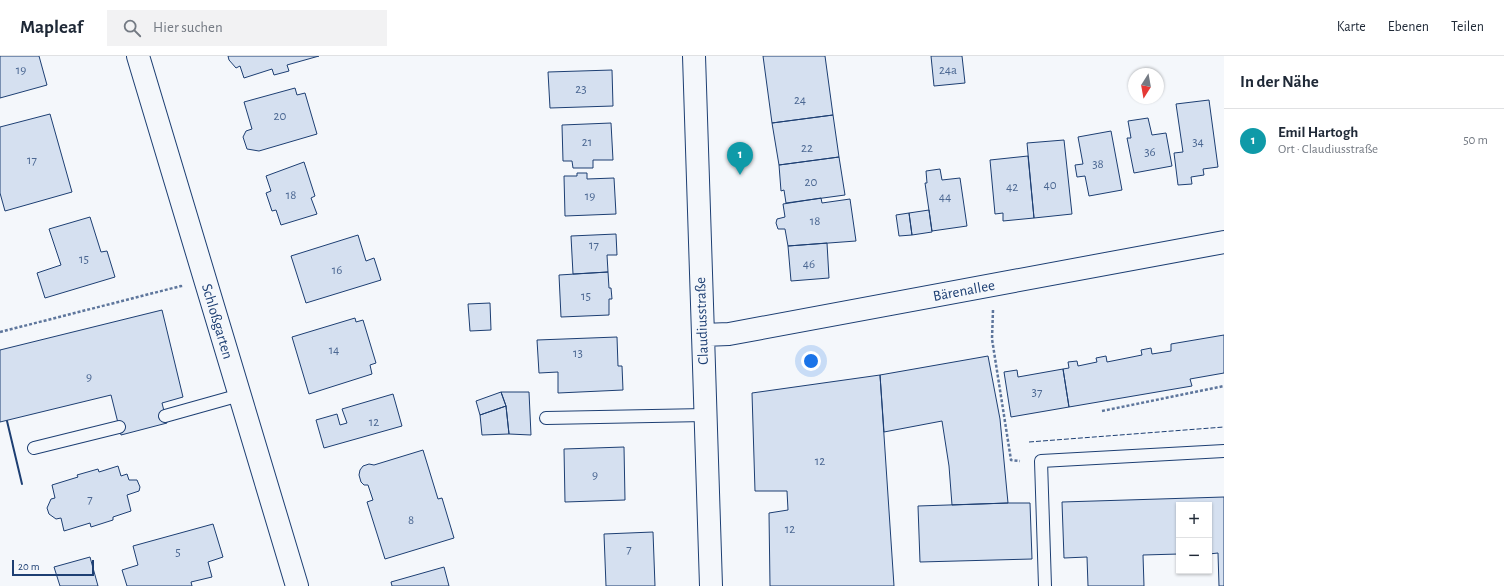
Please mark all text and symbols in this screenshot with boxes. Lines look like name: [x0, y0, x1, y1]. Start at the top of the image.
search box: [107, 10, 387, 46]
icon: search: [121, 17, 143, 39]
text: Mapleaf: [20, 18, 83, 37]
text: Hier suchen: [153, 20, 223, 35]
text: Karte: [1337, 20, 1366, 34]
text: Ebenen: [1388, 20, 1429, 34]
text: Teilen: [1451, 20, 1484, 34]
house number: 19: [16, 64, 26, 77]
house number: 24a: [939, 64, 957, 77]
north arrow: [1128, 68, 1164, 104]
text: In der Nähe: [1240, 73, 1319, 90]
house number: 23: [575, 83, 587, 96]
house number: 24: [794, 94, 806, 107]
house number: 20: [274, 110, 287, 123]
text: Emil Hartogh: [1278, 125, 1358, 140]
text: 1: [1251, 134, 1255, 147]
text: 50 m: [1463, 134, 1488, 147]
house number: 21: [582, 136, 592, 149]
house number: 34: [1192, 136, 1204, 149]
pin: 1: [727, 142, 753, 175]
house number: 22: [801, 142, 813, 155]
text: Ort · Claudiusstraße: [1278, 143, 1378, 156]
house number: 36: [1144, 146, 1156, 159]
house number: 17: [27, 154, 38, 167]
house number: 38: [1092, 158, 1104, 171]
house number: 20: [805, 176, 818, 189]
house number: 40: [1043, 179, 1057, 192]
house number: 42: [1006, 181, 1018, 194]
house number: 18: [286, 189, 296, 202]
house number: 19: [585, 190, 595, 203]
house number: 44: [939, 191, 951, 204]
house number: 18: [810, 215, 820, 228]
house number: 17: [589, 239, 600, 252]
house number: 15: [79, 253, 89, 266]
house number: 46: [803, 258, 815, 271]
house number: 16: [332, 264, 342, 277]
street label: Claudiusstraße: [693, 277, 711, 365]
street label: Bärenallee: [932, 277, 996, 303]
street label: Schloßgarten: [199, 282, 236, 361]
house number: 15: [581, 290, 591, 303]
house number: 14: [329, 344, 339, 357]
house number: 13: [573, 347, 583, 360]
your location: [801, 351, 821, 371]
house number: 9: [86, 371, 92, 384]
house number: 37: [1032, 386, 1043, 399]
house number: 12: [369, 416, 379, 429]
house number: 12: [815, 455, 825, 468]
house number: 9: [592, 469, 598, 482]
house number: 7: [87, 493, 93, 506]
map controls: [1176, 502, 1212, 574]
button: +: [1176, 502, 1212, 538]
house number: 8: [408, 514, 414, 527]
house number: 12: [785, 523, 795, 536]
button: −: [1176, 538, 1212, 574]
house number: 7: [626, 543, 632, 556]
house number: 5: [175, 546, 181, 559]
scale bar: [12, 558, 94, 577]
text: 20 m: [18, 561, 39, 572]

